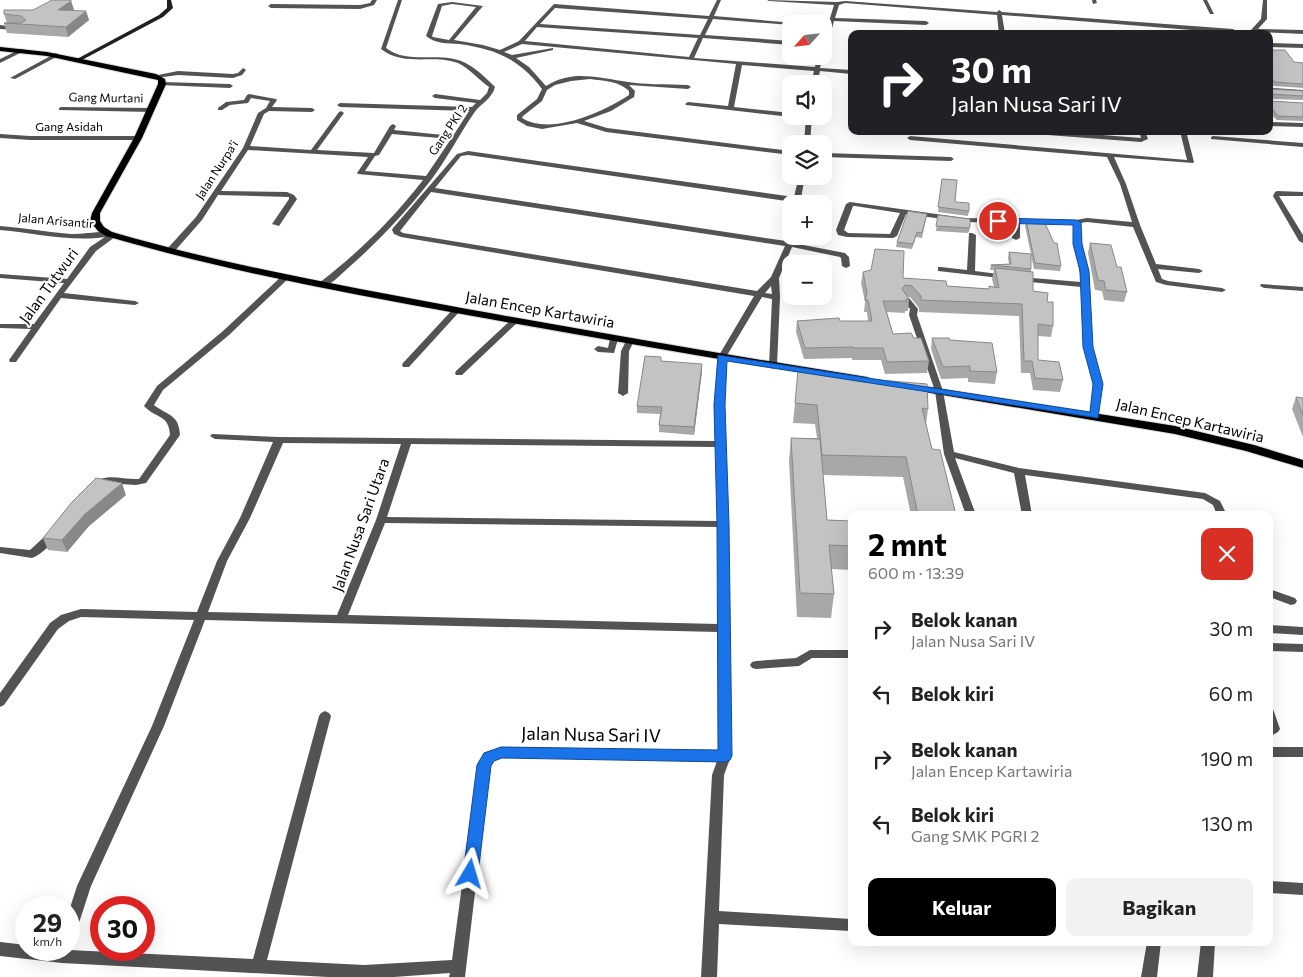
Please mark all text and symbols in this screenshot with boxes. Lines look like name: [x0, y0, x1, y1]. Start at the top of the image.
north arrow: [782, 15, 832, 65]
map controls: [782, 15, 832, 305]
text: 30 m: [951, 47, 1032, 90]
icon: right: [868, 50, 933, 115]
button: sound: [782, 75, 832, 125]
street label: Gang Murtani: [68, 89, 144, 105]
text: Jalan Nusa Sari IV: [951, 90, 1122, 117]
street label: Gang PKI 2: [425, 101, 470, 158]
street label: Gang Asidah: [35, 119, 103, 133]
button: layers: [782, 135, 832, 185]
street label: Jalan Nurpa'i: [192, 137, 241, 202]
button: +: [782, 195, 832, 245]
pin: [977, 200, 1019, 242]
icon: arrive: [984, 207, 1012, 235]
street label: Jalan Arisantir: [18, 210, 95, 231]
street label: Jalan Tutwuri: [15, 244, 81, 326]
button: −: [782, 255, 832, 305]
street label: Jalan Encep Kartawiria: [464, 287, 616, 331]
street label: Jalan Encep Kartawiria: [1115, 394, 1266, 446]
street label: Jalan Nusa Sari Utara: [328, 456, 393, 594]
text: 2 mnt: [868, 525, 947, 562]
button: close: [1201, 528, 1253, 580]
text: 600 m · 13:39: [868, 563, 964, 582]
text: Belok kanan: [911, 608, 1018, 631]
icon: right: [868, 615, 896, 643]
text: 30 m: [1210, 617, 1253, 640]
text: Jalan Nusa Sari IV: [911, 631, 1035, 650]
icon: left: [868, 680, 896, 708]
text: Belok kiri: [911, 682, 994, 705]
text: 60 m: [1209, 682, 1253, 705]
street label: Jalan Nusa Sari IV: [521, 722, 661, 746]
text: Belok kanan: [911, 738, 1018, 761]
icon: right: [868, 745, 896, 773]
text: 190 m: [1201, 747, 1253, 770]
text: Jalan Encep Kartawiria: [911, 761, 1072, 780]
text: Belok kiri: [911, 803, 994, 826]
icon: left: [868, 810, 896, 838]
text: 130 m: [1201, 812, 1253, 835]
text: Gang SMK PGRI 2: [911, 826, 1039, 845]
position arrow: [443, 847, 495, 899]
button: Keluar: [868, 878, 1056, 936]
button: Bagikan: [1066, 878, 1253, 936]
speed limit sign: 30: [90, 896, 155, 961]
text: 29: [33, 907, 62, 937]
text: km/h: [33, 934, 62, 948]

